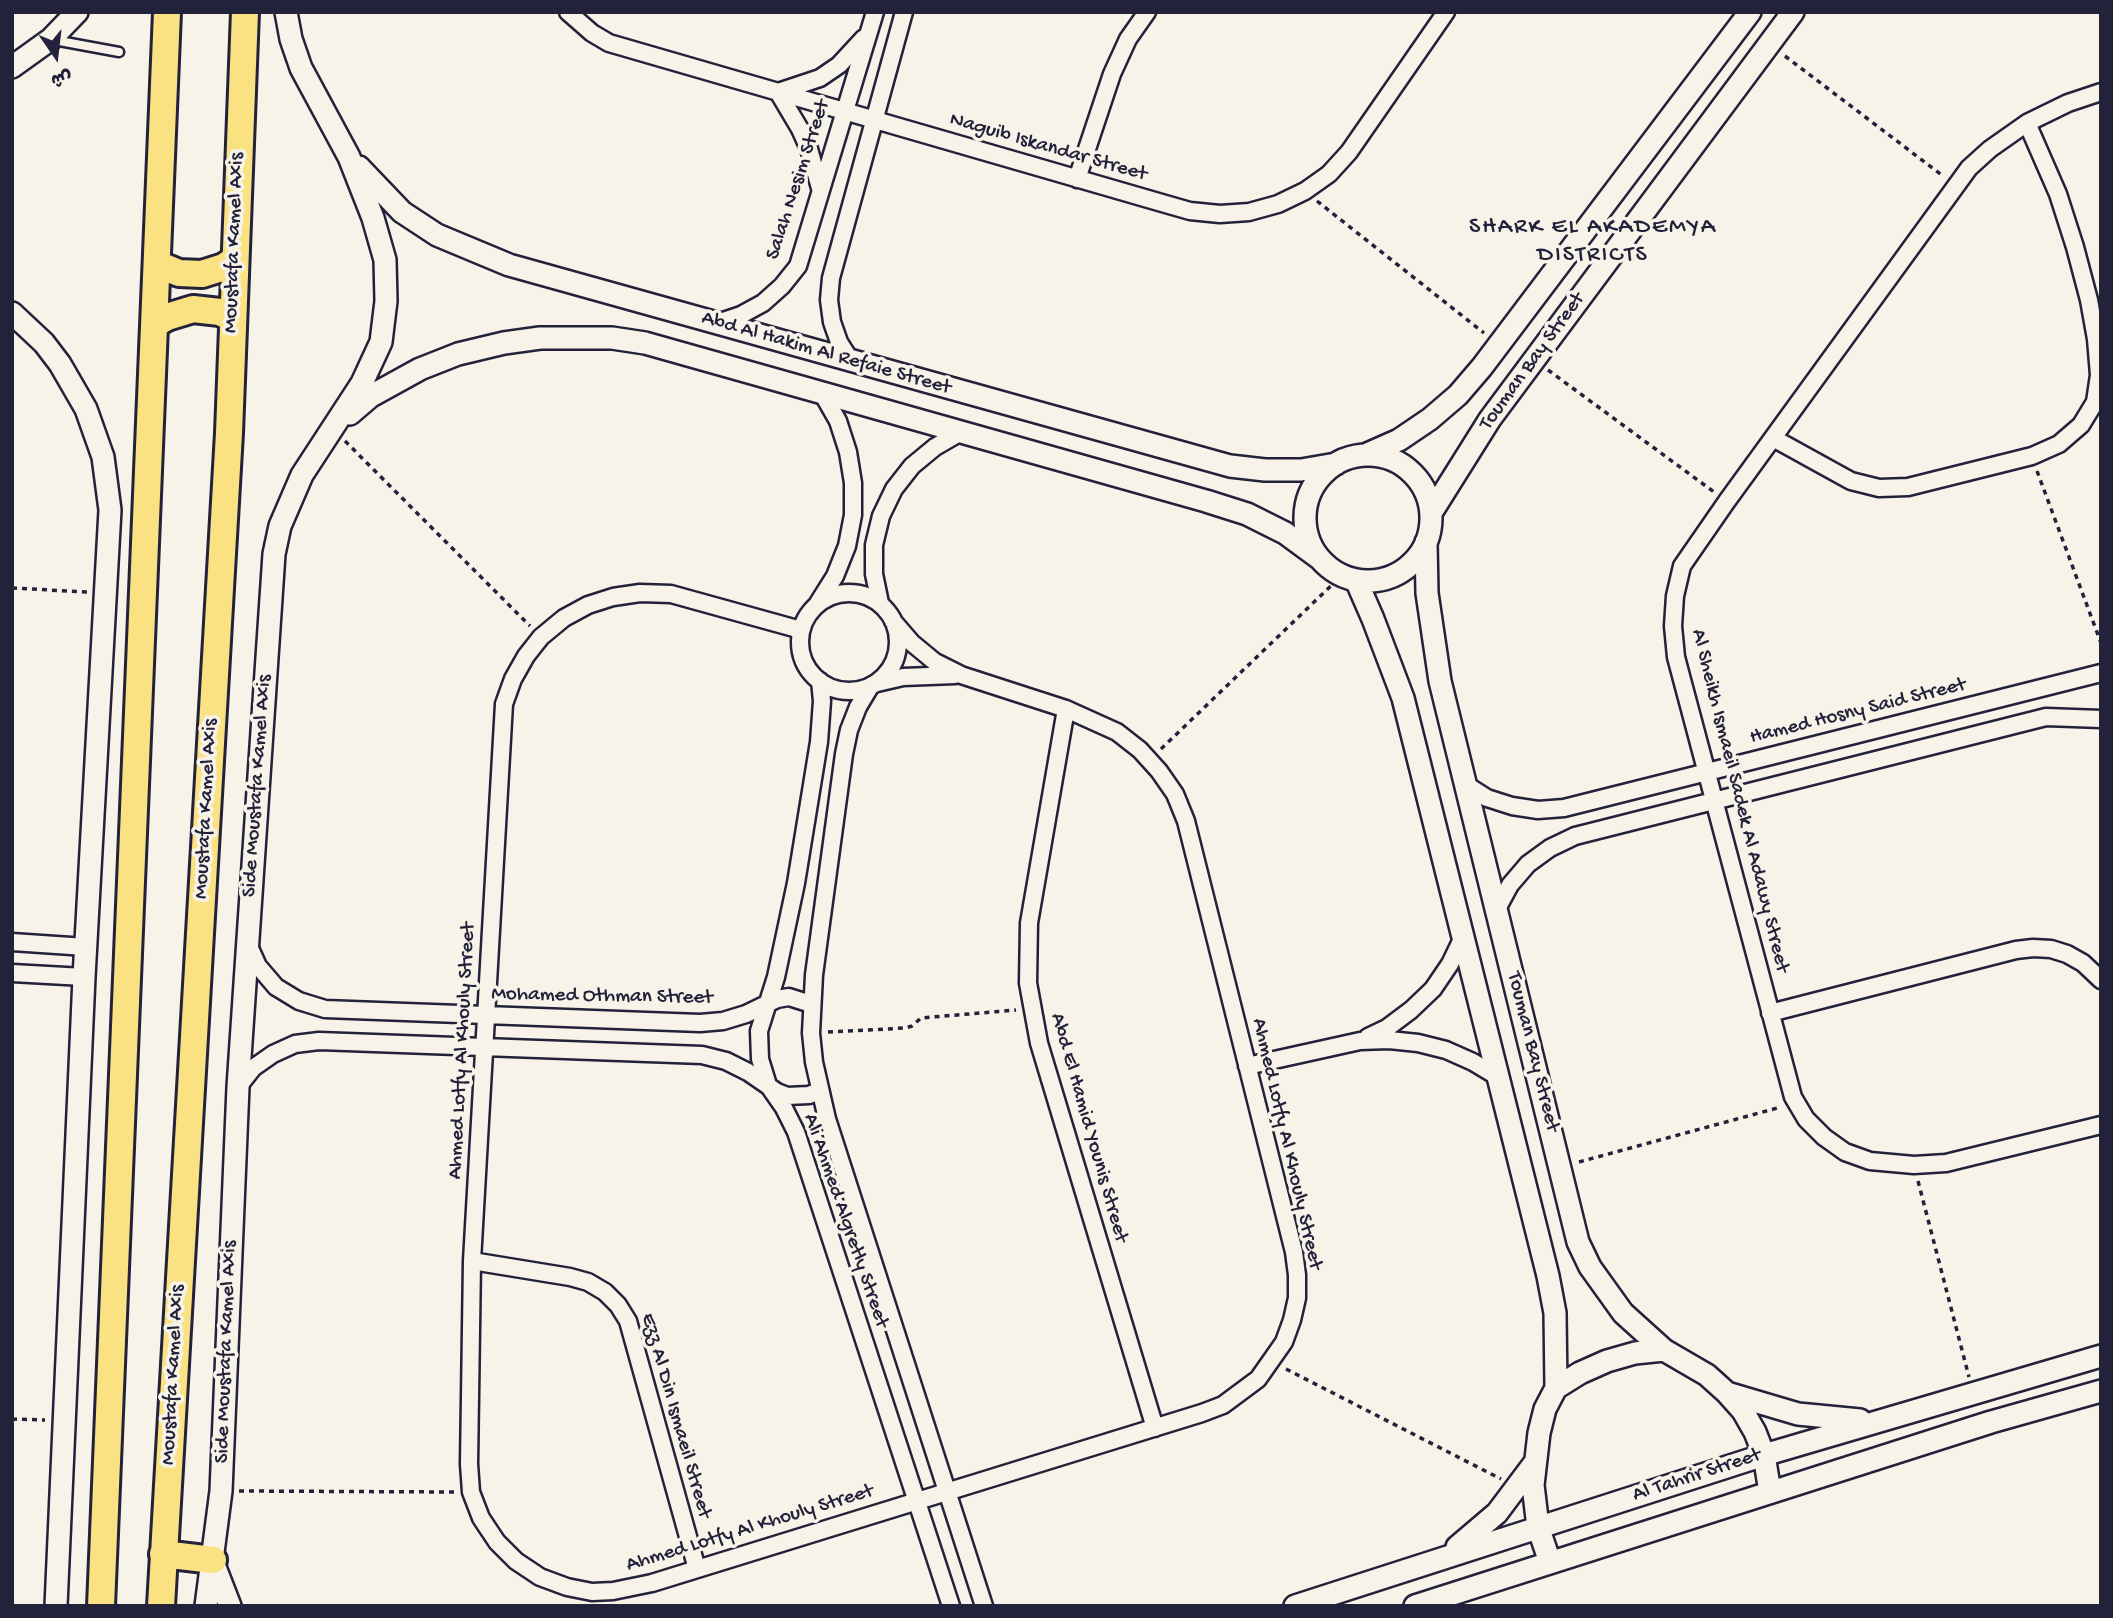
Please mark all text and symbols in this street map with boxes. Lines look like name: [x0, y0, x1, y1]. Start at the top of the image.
north arrow: [21, 21, 91, 91]
text: ش: [48, 63, 74, 91]
street label: Salah Nesim Street: [761, 97, 837, 263]
street label: Naguib Iskandar Street: [947, 108, 1149, 188]
street label: Moustafa Kamel Axis: [219, 152, 251, 334]
district label: SHARK EL AKADEMYA DISTRICTS: [1471, 214, 1715, 270]
street label: Touman Bay Street: [1475, 288, 1591, 436]
street label: Abd Al Hakim Al Refaie Street: [698, 306, 954, 402]
street label: Al Sheikh Ismaeil Sadek Al Adawy Street: [1684, 627, 1794, 975]
street label: Hamed Hosny Said Street: [1747, 673, 1969, 751]
street label: Side Moustafa Kamel Axis: [238, 674, 278, 898]
street label: Moustafa Kamel Axis: [190, 718, 224, 900]
street label: Ahmed Lotfy Al Khouly Street: [444, 922, 482, 1180]
street label: Touman Bay Street: [1500, 969, 1564, 1135]
street label: Mohamed Othman Street: [491, 982, 713, 1012]
street label: Abd El Hamid Younis Street: [1043, 1010, 1133, 1246]
street label: Ahmed Lotfy Al Khouly Street: [1245, 1016, 1327, 1272]
street label: Ali Ahmed Algretly Street: [796, 1111, 894, 1331]
street label: Side Moustafa Kamel Axis: [211, 1240, 243, 1464]
street label: Moustafa Kamel Axis: [157, 1284, 191, 1466]
street label: Ezz Al Din Ismaeil Street: [634, 1311, 716, 1521]
street label: Al Tahrir Street: [1630, 1443, 1764, 1509]
street label: Ahmed Lotfy Al Khouly Street: [623, 1479, 877, 1579]

